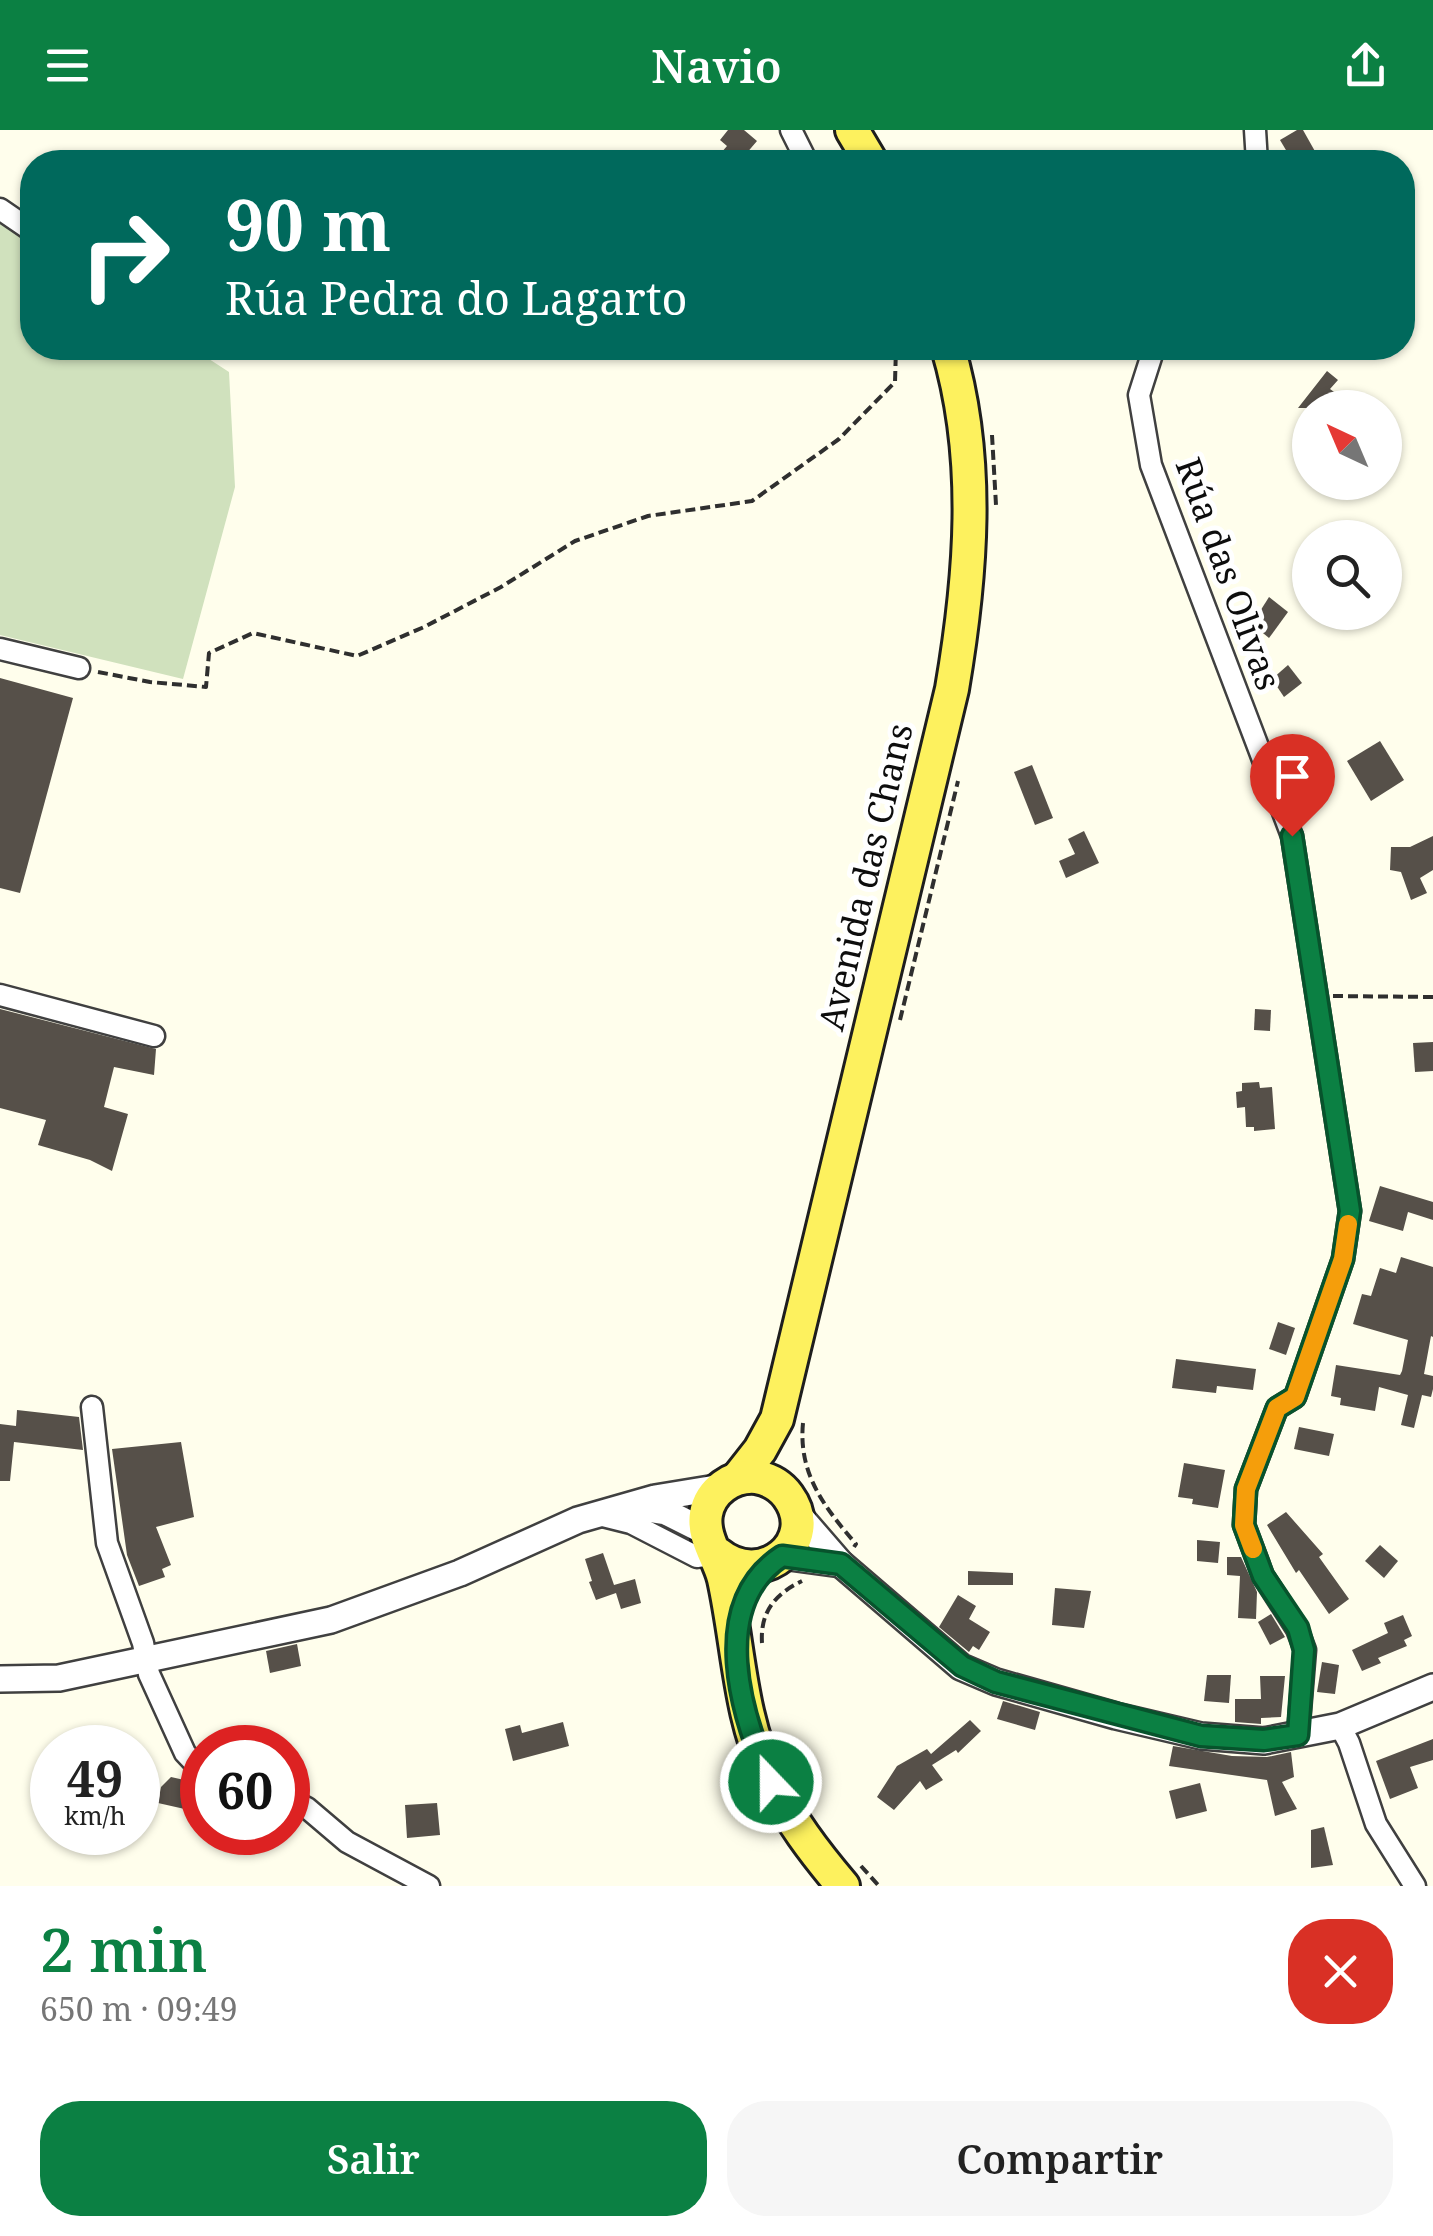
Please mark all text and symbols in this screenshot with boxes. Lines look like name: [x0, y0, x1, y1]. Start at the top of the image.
text: Navio: [651, 35, 782, 96]
icon: menu: [40, 38, 95, 93]
icon: share: [1338, 38, 1393, 93]
text: 90 m: [225, 176, 391, 272]
icon: right: [60, 190, 190, 320]
text: Rúa Pedra do Lagarto: [225, 267, 688, 328]
north arrow: [1292, 390, 1402, 500]
map controls: [1292, 390, 1402, 630]
street label: Rúa das Olivas: [1166, 451, 1293, 696]
button: search: [1292, 520, 1402, 630]
street label: Avenida das Chans: [806, 719, 923, 1035]
pin: [1250, 734, 1335, 837]
icon: arrive: [1265, 749, 1320, 804]
speed limit sign: 60: [180, 1725, 310, 1855]
position arrow: [719, 1730, 823, 1834]
text: 49: [67, 1744, 123, 1812]
text: km/h: [64, 1798, 126, 1832]
text: 2 min: [40, 1908, 208, 1990]
button: close: [1288, 1919, 1393, 2024]
text: 650 m · 09:49: [40, 1987, 238, 2030]
button: Salir: [40, 2101, 707, 2216]
button: Compartir: [727, 2101, 1393, 2216]

